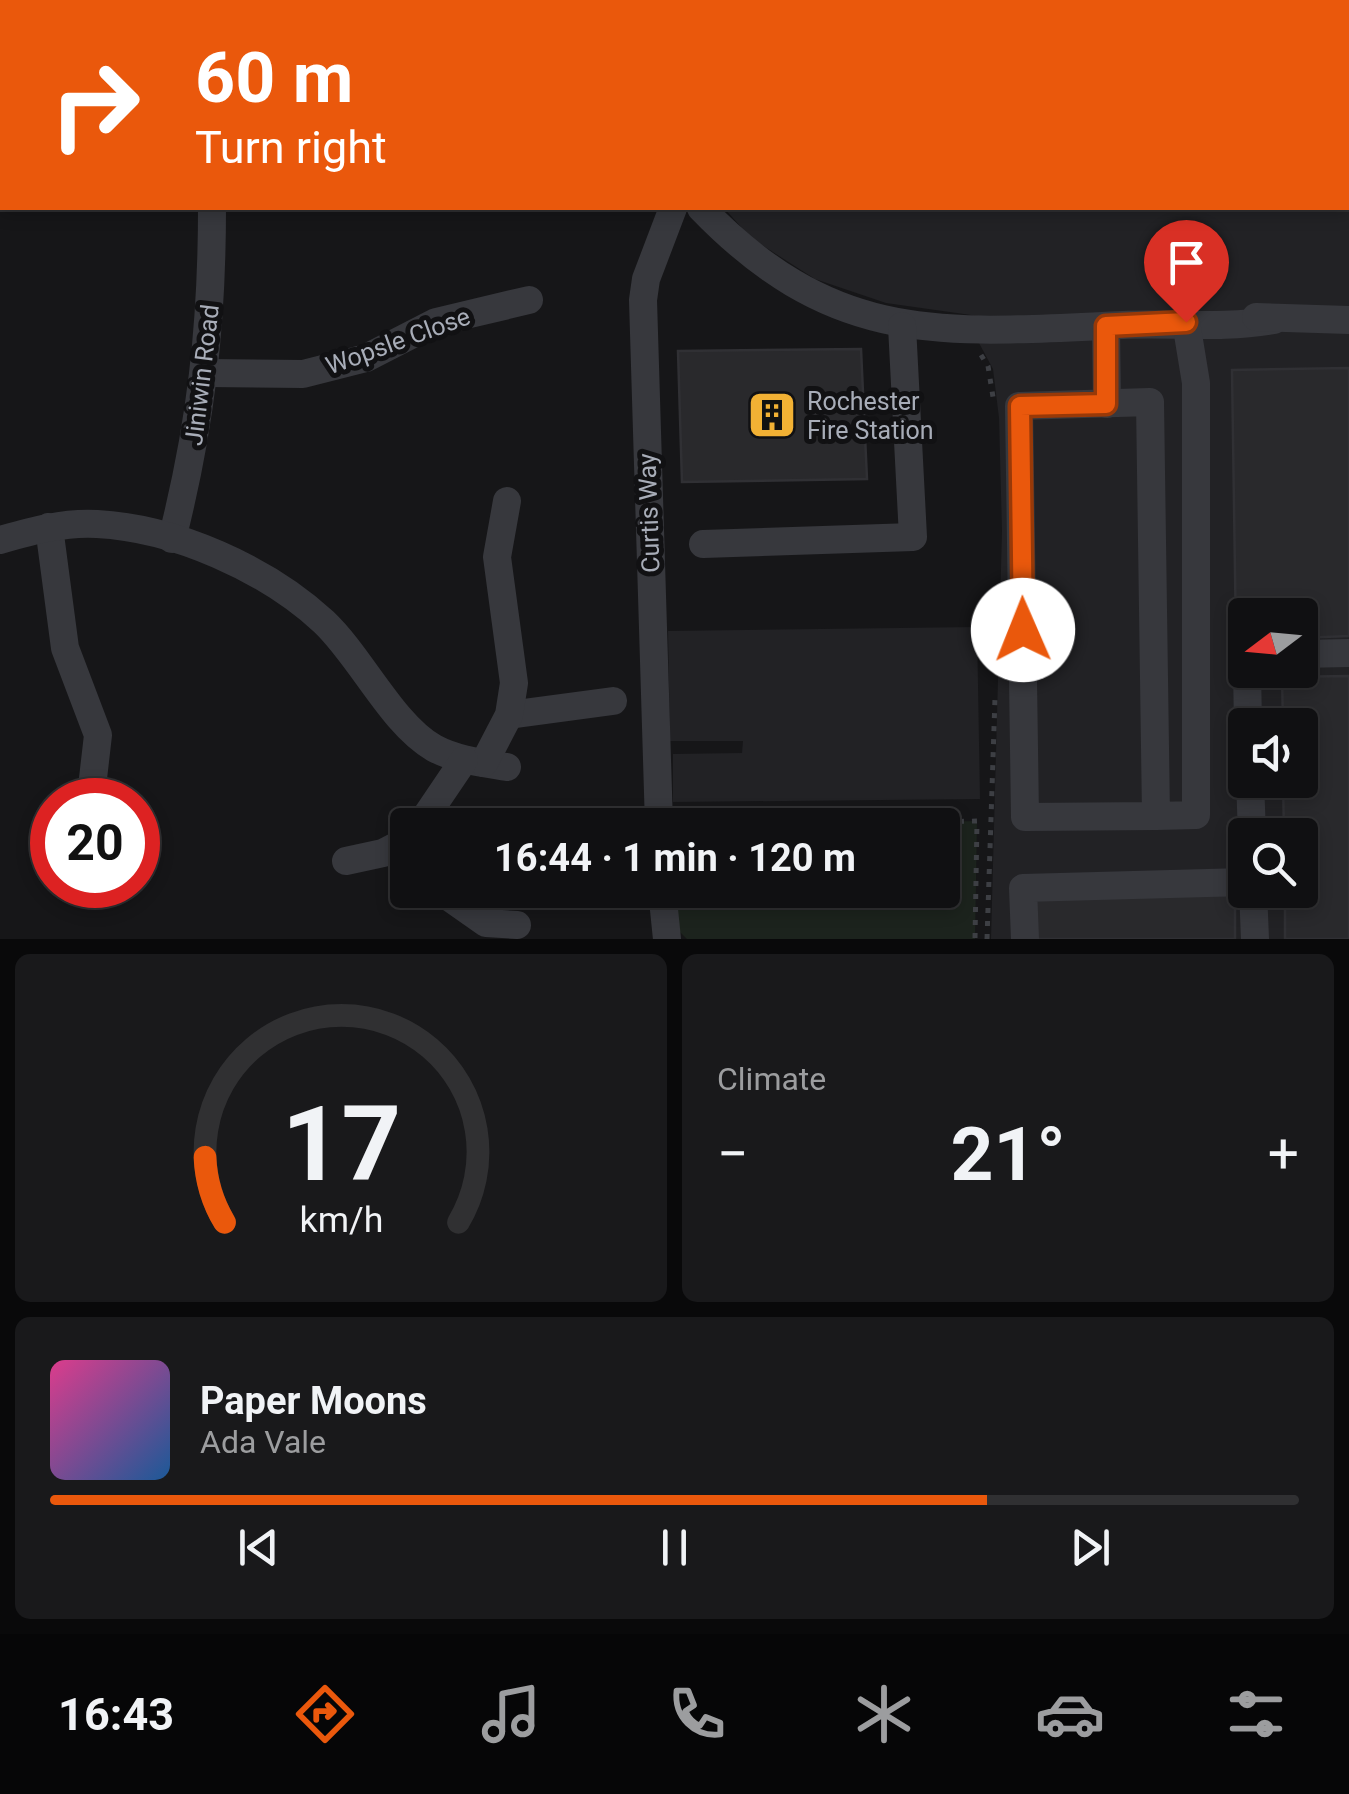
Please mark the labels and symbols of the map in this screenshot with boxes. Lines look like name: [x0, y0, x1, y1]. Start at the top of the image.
pin: [1144, 220, 1229, 323]
street label: Wopsle Close: [322, 301, 474, 381]
street label: Jiniwin Road: [179, 303, 225, 447]
place label: Rochester Fire Station: [807, 387, 934, 445]
building icon: Rochester Fire Station: [746, 389, 798, 441]
street label: Curtis Way: [632, 453, 666, 573]
position arrow: [971, 578, 1075, 682]
north arrow: [1228, 598, 1318, 688]
speed limit sign: 20: [30, 778, 160, 908]

